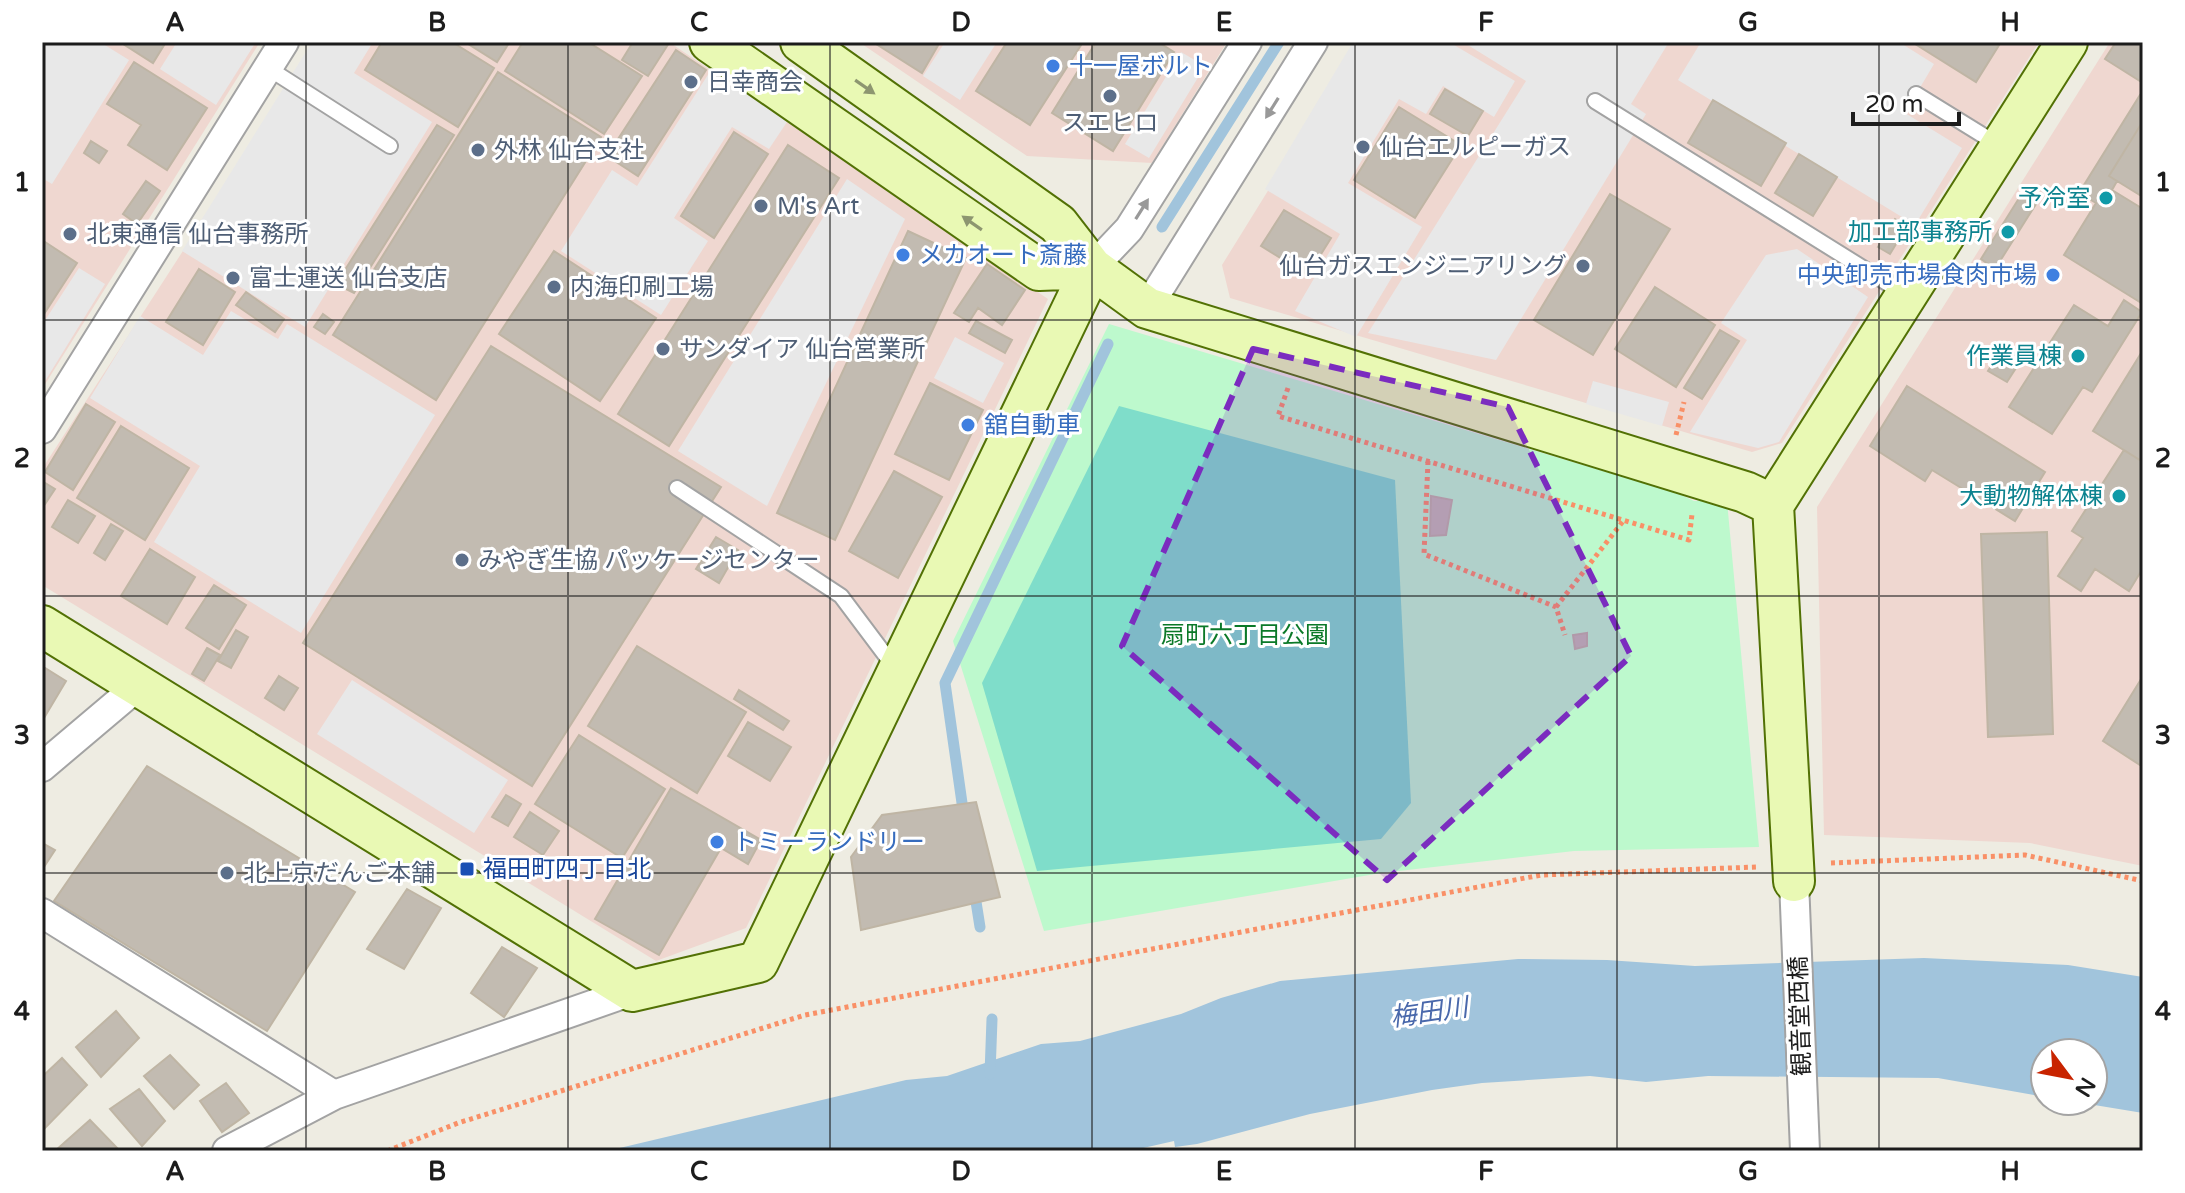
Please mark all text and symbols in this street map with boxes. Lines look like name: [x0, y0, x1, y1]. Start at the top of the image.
text: A: [165, 7, 185, 38]
text: B: [428, 7, 446, 38]
text: C: [690, 7, 708, 38]
text: D: [951, 7, 971, 38]
text: E: [1216, 7, 1232, 38]
text: F: [1478, 7, 1494, 38]
text: G: [1738, 7, 1758, 38]
text: H: [2000, 7, 2020, 38]
place label: 十一屋ボルト: [1069, 52, 1213, 81]
marker: 十一屋ボルト: [1044, 57, 1062, 75]
place label: 日幸商会: [707, 68, 803, 97]
marker: 日幸商会: [682, 73, 700, 91]
scale bar: [1853, 76, 1959, 126]
one-way arrow: [854, 79, 875, 94]
marker: スエヒロ: [1101, 87, 1119, 105]
text: 20 m: [1865, 90, 1923, 119]
one-way arrow: [1266, 97, 1280, 119]
place label: スエヒロ: [1062, 109, 1158, 138]
place label: 仙台エルピーガス: [1379, 133, 1571, 162]
place label: 外林 仙台支社: [494, 136, 644, 165]
marker: 仙台エルピーガス: [1354, 138, 1372, 156]
marker: 外林 仙台支社: [469, 141, 487, 159]
text: 1: [14, 167, 30, 198]
text: 1: [2155, 167, 2171, 198]
place label: 予冷室: [2018, 184, 2090, 213]
marker: 予冷室: [2097, 189, 2115, 207]
place label: M's Art: [777, 192, 859, 221]
marker: M's Art: [752, 197, 770, 215]
one-way arrow: [1134, 198, 1148, 220]
one-way arrow: [962, 216, 983, 231]
place label: 加工部事務所: [1848, 218, 1992, 247]
place label: 北東通信 仙台事務所: [86, 220, 308, 249]
marker: 加工部事務所: [1999, 223, 2017, 241]
marker: 北東通信 仙台事務所: [61, 225, 79, 243]
place label: メカオート斎藤: [919, 241, 1087, 270]
marker: メカオート斎藤: [894, 246, 912, 264]
place label: 仙台ガスエンジニアリング: [1279, 252, 1567, 281]
marker: 仙台ガスエンジニアリング: [1574, 257, 1592, 275]
place label: 中央卸売市場食肉市場: [1797, 261, 2037, 290]
place label: 富士運送 仙台支店: [249, 264, 447, 293]
marker: 中央卸売市場食肉市場: [2044, 266, 2062, 284]
marker: 富士運送 仙台支店: [224, 269, 242, 287]
place label: 内海印刷工場: [570, 273, 714, 302]
marker: 内海印刷工場: [545, 278, 563, 296]
place label: サンダイア 仙台営業所: [679, 335, 925, 364]
marker: サンダイア 仙台営業所: [654, 340, 672, 358]
place label: 作業員棟: [1966, 342, 2062, 371]
marker: 作業員棟: [2069, 347, 2087, 365]
place label: 舘自動車: [984, 411, 1080, 440]
marker: 舘自動車: [959, 416, 977, 434]
text: 2: [14, 443, 30, 474]
text: 2: [2155, 443, 2171, 474]
place label: 大動物解体棟: [1959, 482, 2103, 511]
marker: 大動物解体棟: [2110, 487, 2128, 505]
place label: みやぎ生協 パッケージセンター: [478, 546, 820, 575]
marker: みやぎ生協 パッケージセンター: [453, 551, 471, 569]
park label: 扇町六丁目公園: [1161, 621, 1329, 650]
text: 3: [14, 720, 30, 751]
text: 3: [2155, 720, 2171, 751]
place label: トミーランドリー: [733, 828, 925, 857]
marker: トミーランドリー: [708, 833, 726, 851]
place label: 福田町四丁目北: [483, 855, 651, 884]
place label: 北上京だんご本舗: [243, 859, 435, 888]
marker: 福田町四丁目北: [458, 860, 476, 878]
marker: 北上京だんご本舗: [218, 864, 236, 882]
street label: 観音堂西橋: [1784, 956, 1817, 1076]
water label: 梅田川: [1388, 991, 1473, 1033]
text: 4: [14, 996, 30, 1027]
text: 4: [2155, 996, 2171, 1027]
north arrow: [2029, 1037, 2109, 1117]
text: N: [2069, 1073, 2101, 1101]
text: A: [165, 1156, 185, 1187]
text: B: [428, 1156, 446, 1187]
text: C: [690, 1156, 708, 1187]
text: D: [951, 1156, 971, 1187]
text: E: [1216, 1156, 1232, 1187]
text: F: [1478, 1156, 1494, 1187]
text: G: [1738, 1156, 1758, 1187]
text: H: [2000, 1156, 2020, 1187]

